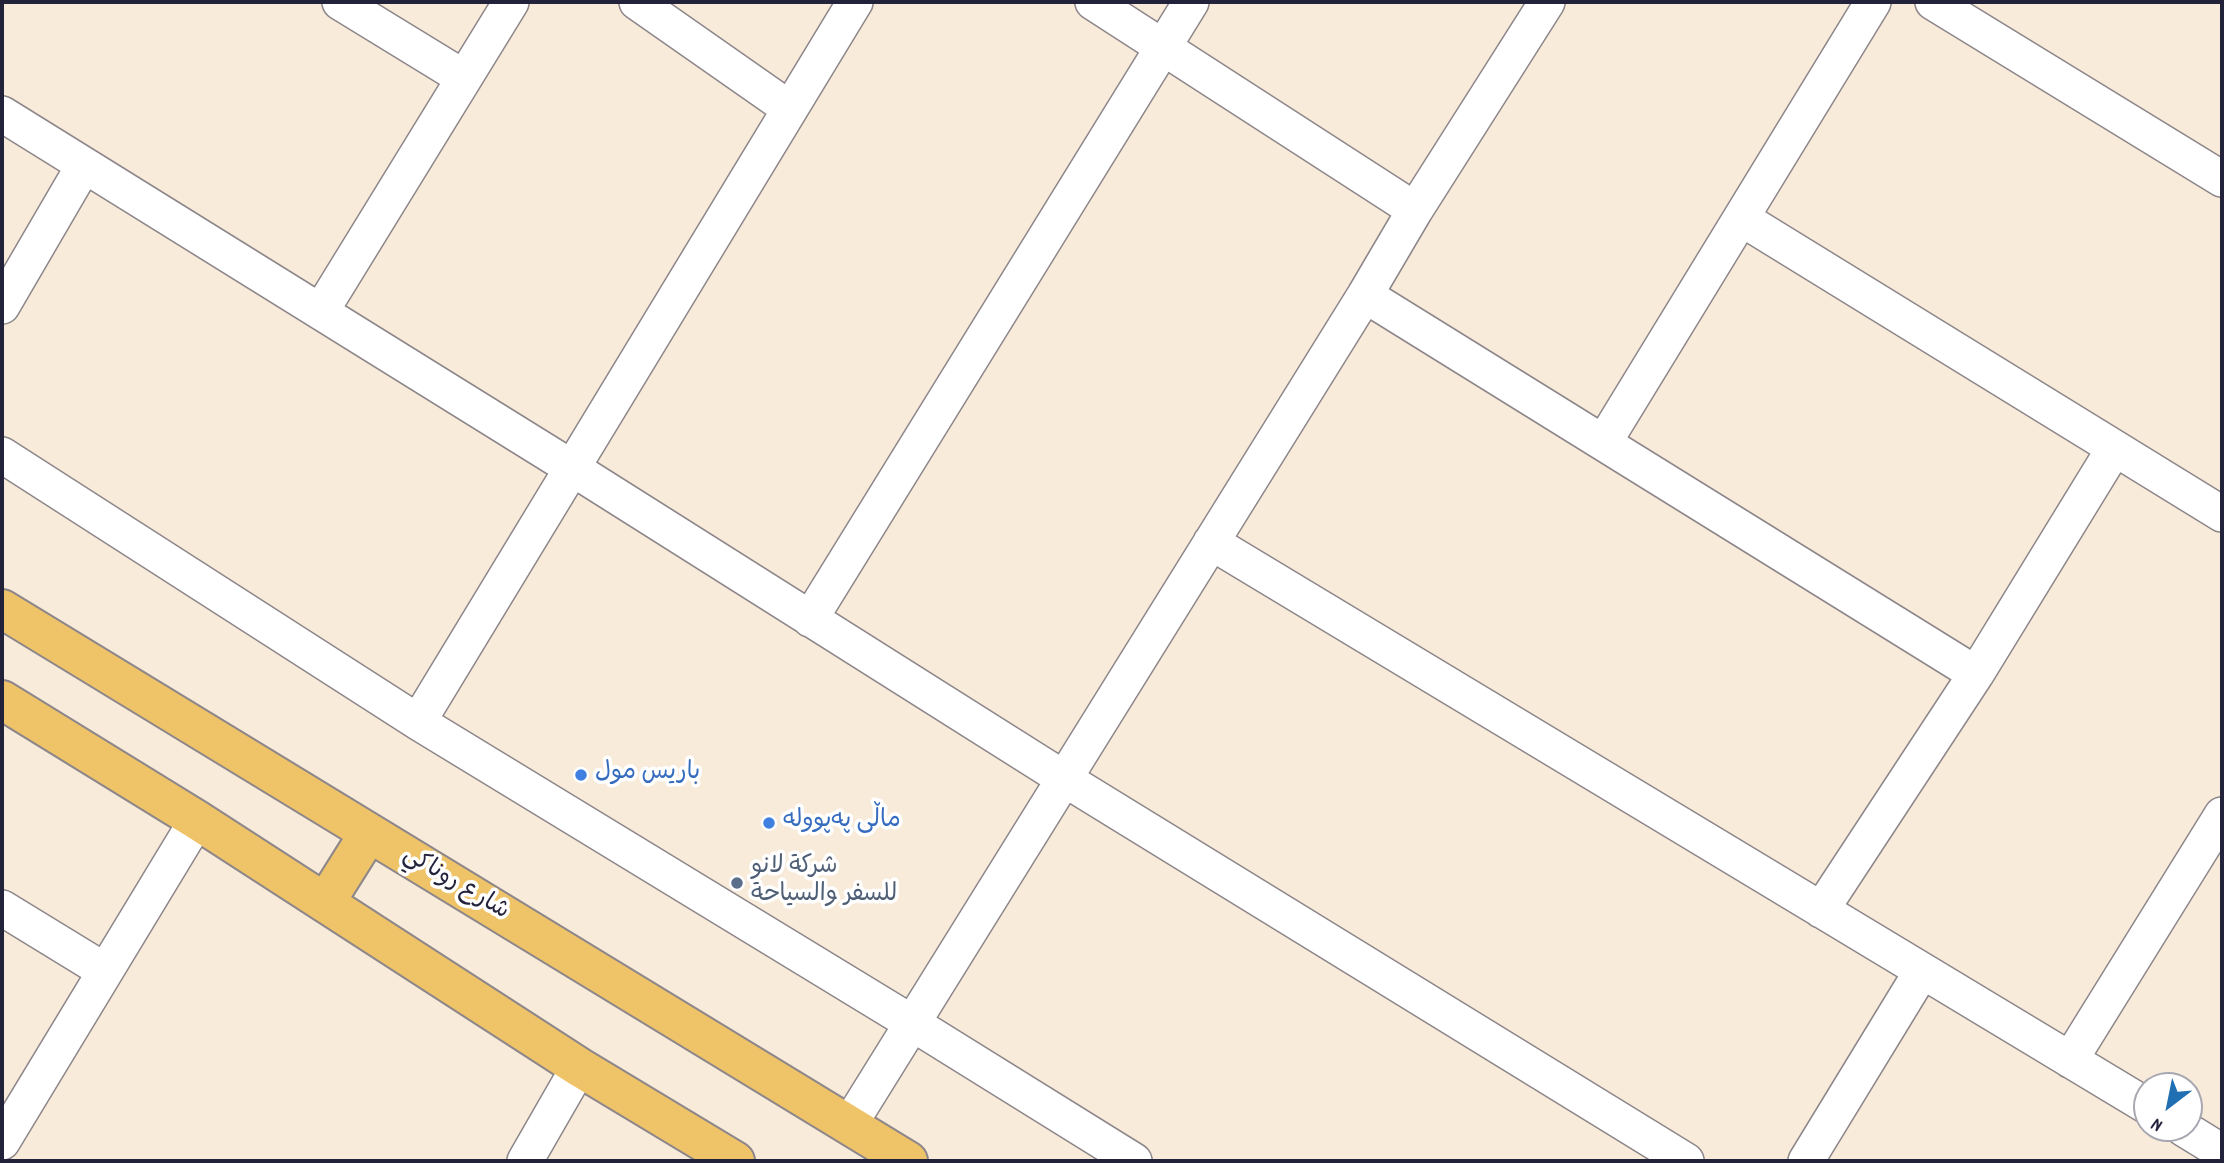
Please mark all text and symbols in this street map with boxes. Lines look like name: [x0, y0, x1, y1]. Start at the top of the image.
place label: باريس مول: [595, 761, 700, 789]
marker: باريس مول: [573, 767, 589, 783]
place label: ماڵی پەپوولە: [783, 809, 901, 837]
marker: ماڵی پەپوولە: [761, 815, 777, 831]
street label: شارع روناكي: [397, 842, 513, 928]
place label: شركة لانو للسفر والسياحة: [751, 855, 897, 911]
marker: شركة لانو للسفر والسياحة: [729, 875, 745, 891]
north arrow: [2133, 1072, 2203, 1142]
text: N: [2147, 1110, 2169, 1137]

